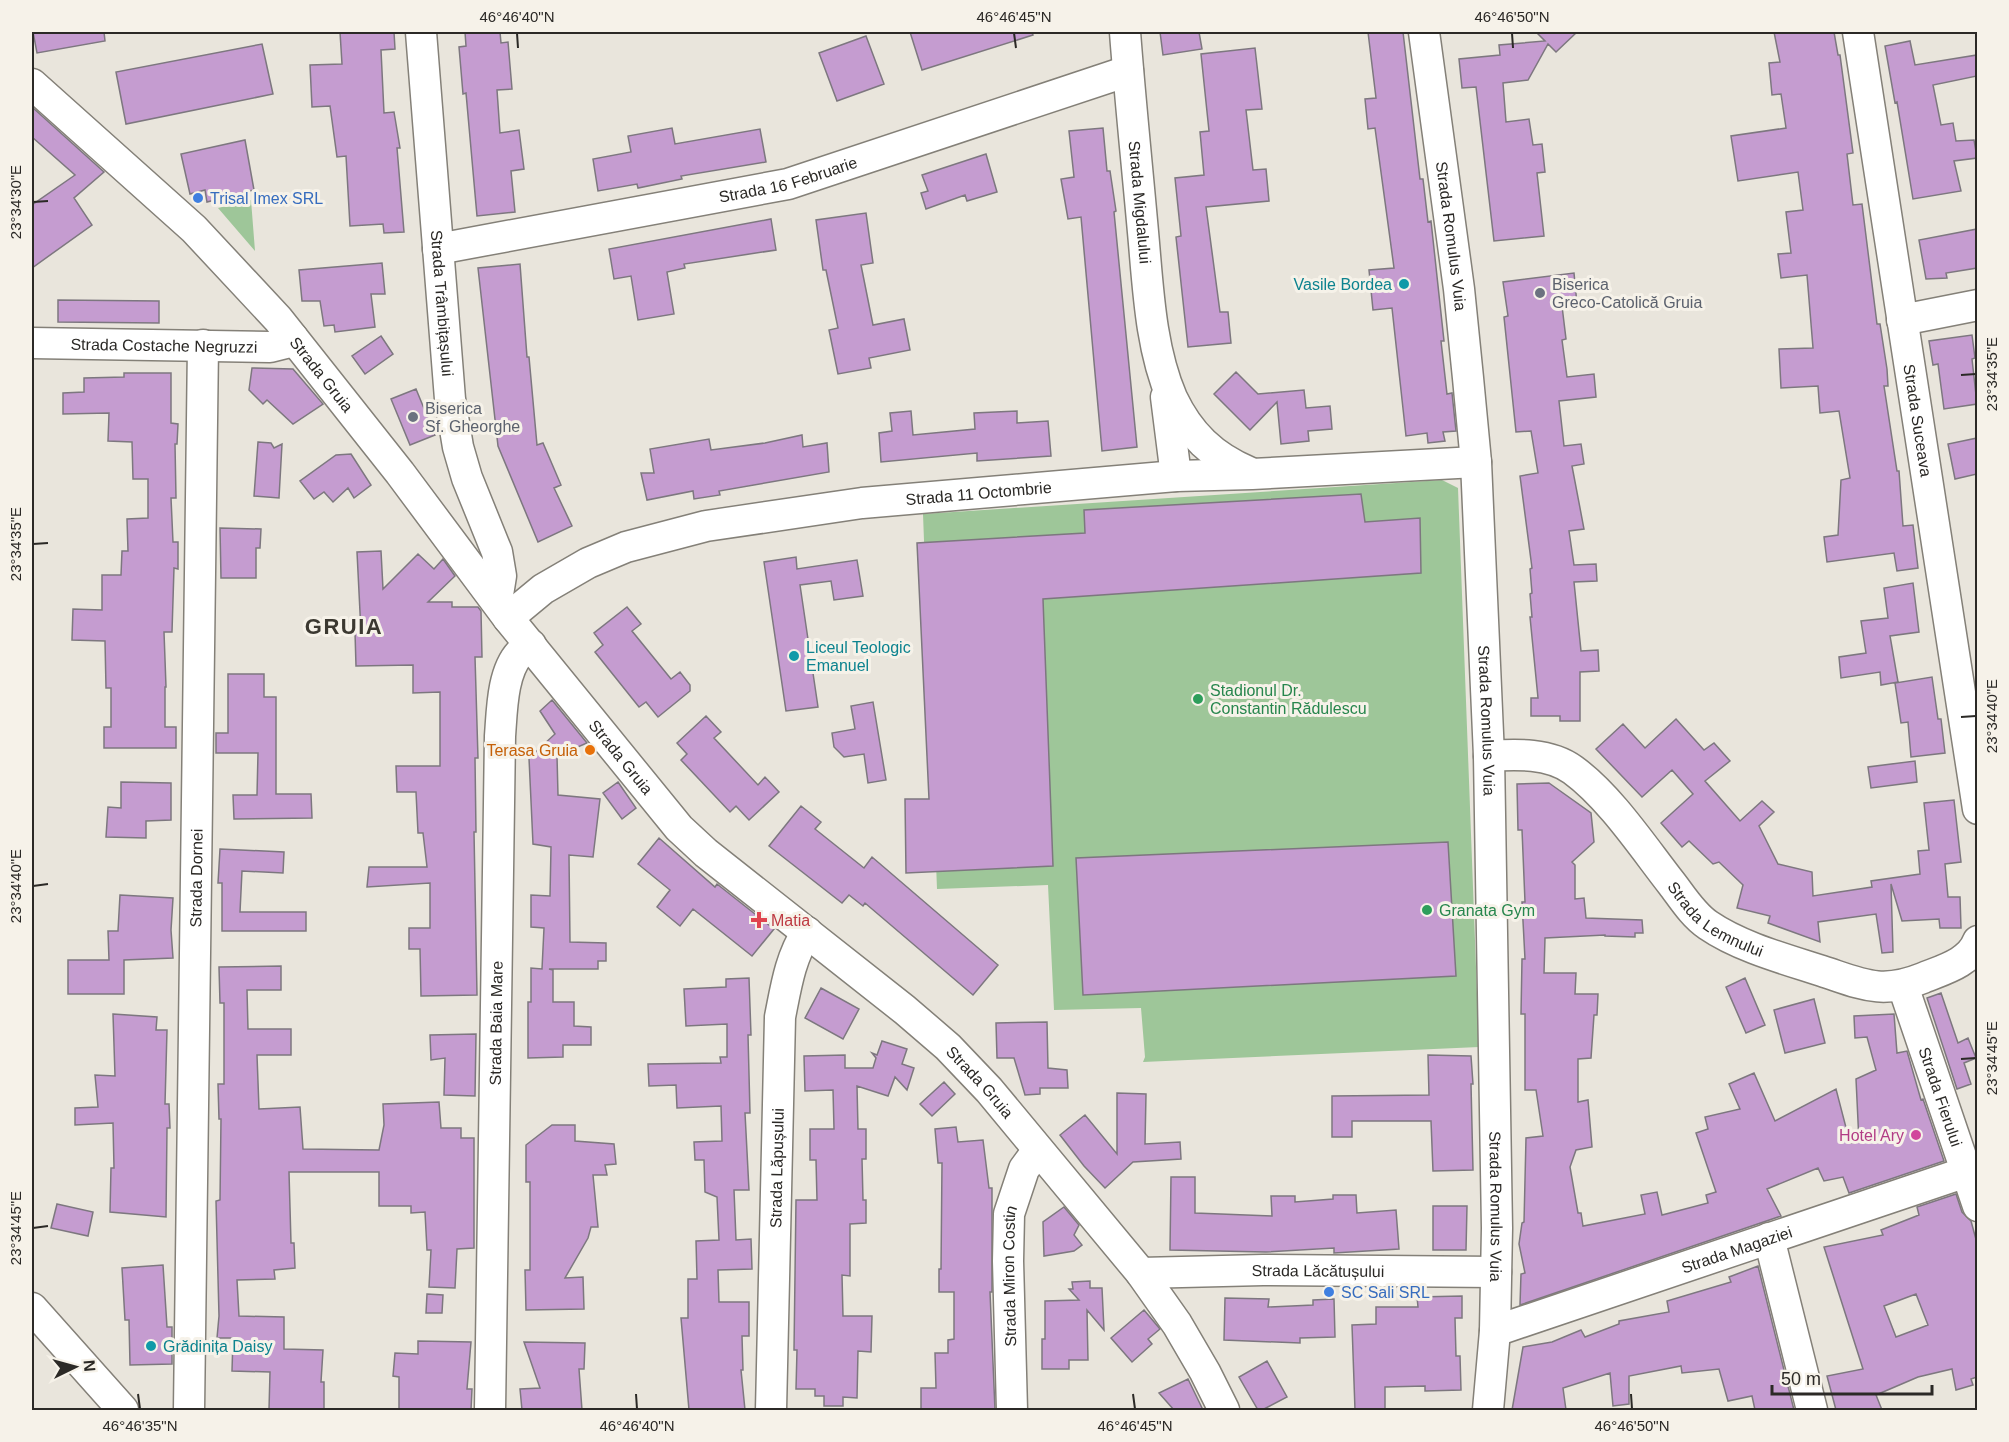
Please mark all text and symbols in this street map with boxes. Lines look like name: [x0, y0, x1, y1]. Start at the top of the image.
text: 46°46'40"N: [479, 8, 555, 25]
text: 46°46'45"N: [976, 8, 1052, 25]
text: 46°46'50"N: [1474, 8, 1550, 25]
street label: Strada Migdalului: [1126, 140, 1154, 264]
street label: Strada 16 Februarie: [717, 153, 859, 205]
street label: Strada Romulus Vuia: [1433, 160, 1470, 312]
text: 23°34'30"E: [7, 165, 24, 239]
place label: Trisal Imex SRL: [210, 190, 323, 207]
marker: Trisal Imex SRL: [191, 191, 205, 205]
street label: Strada Trâmbițașului: [428, 229, 457, 377]
place label: Vasile Bordea: [1294, 276, 1392, 293]
place label: Biserica Greco-Catolică Gruia: [1552, 276, 1702, 311]
marker: Vasile Bordea: [1397, 277, 1411, 291]
marker: Biserica Greco-Catolică Gruia: [1533, 286, 1547, 300]
street label: Strada Gruia: [287, 333, 357, 415]
street label: Strada Costache Negruzzi: [70, 335, 258, 355]
text: 23°34'35"E: [1983, 337, 2000, 411]
street label: Strada Suceava: [1901, 363, 1935, 478]
place label: Biserica Sf. Gheorghe: [425, 400, 520, 435]
marker: Biserica Sf. Gheorghe: [406, 410, 420, 424]
street label: Strada 11 Octombrie: [905, 478, 1052, 508]
text: 23°34'35"E: [7, 507, 24, 581]
district label: GRUIA: [305, 614, 383, 639]
place label: Liceul Teologic Emanuel: [806, 639, 911, 674]
street label: Strada Romulus Vuia: [1476, 645, 1498, 796]
marker: Liceul Teologic Emanuel: [787, 649, 801, 663]
text: 23°34'40"E: [1983, 679, 2000, 753]
place label: Stadionul Dr. Constantin Rădulescu: [1210, 682, 1367, 717]
marker: Stadionul Dr. Constantin Rădulescu: [1191, 692, 1205, 706]
street label: Strada Gruia: [586, 716, 656, 798]
place label: Terasa Gruia: [486, 742, 578, 759]
marker: Terasa Gruia: [583, 743, 597, 757]
street label: Strada Dornei: [187, 829, 205, 928]
text: 23°34'40"E: [7, 849, 24, 923]
street label: Strada Lemnului: [1665, 878, 1766, 960]
place label: Granata Gym: [1439, 902, 1535, 919]
marker: Granata Gym: [1420, 903, 1434, 917]
place label: Matia: [771, 912, 810, 929]
marker: Matia: [752, 913, 766, 927]
street label: Strada Baia Mare: [486, 961, 505, 1085]
text: 23°34'45"E: [1983, 1021, 2000, 1095]
street label: Strada Gruia: [943, 1043, 1017, 1121]
street label: Strada Fierului: [1916, 1045, 1966, 1149]
street label: Strada Lăpușului: [767, 1108, 786, 1228]
place label: Hotel Ary: [1839, 1127, 1904, 1144]
marker: Hotel Ary: [1909, 1128, 1923, 1142]
street label: Strada Romulus Vuia: [1487, 1131, 1506, 1282]
text: 23°34'45"E: [7, 1191, 24, 1265]
street label: Strada Miron Costin: [999, 1203, 1020, 1347]
street label: Strada Magaziei: [1679, 1223, 1794, 1276]
street label: Strada Lăcătușului: [1251, 1261, 1384, 1280]
place label: SC Sali SRL: [1341, 1284, 1430, 1301]
marker: SC Sali SRL: [1322, 1285, 1336, 1299]
north arrow: [45, 1337, 105, 1397]
place label: Grădinița Daisy: [163, 1338, 272, 1355]
marker: Grădinița Daisy: [144, 1339, 158, 1353]
scale bar: [1772, 1358, 1932, 1396]
text: N: [80, 1359, 98, 1372]
text: 50 m: [1781, 1369, 1821, 1389]
text: 46°46'35"N: [102, 1417, 178, 1434]
text: 46°46'40"N: [599, 1417, 675, 1434]
text: 46°46'45"N: [1097, 1417, 1173, 1434]
text: 46°46'50"N: [1594, 1417, 1670, 1434]

